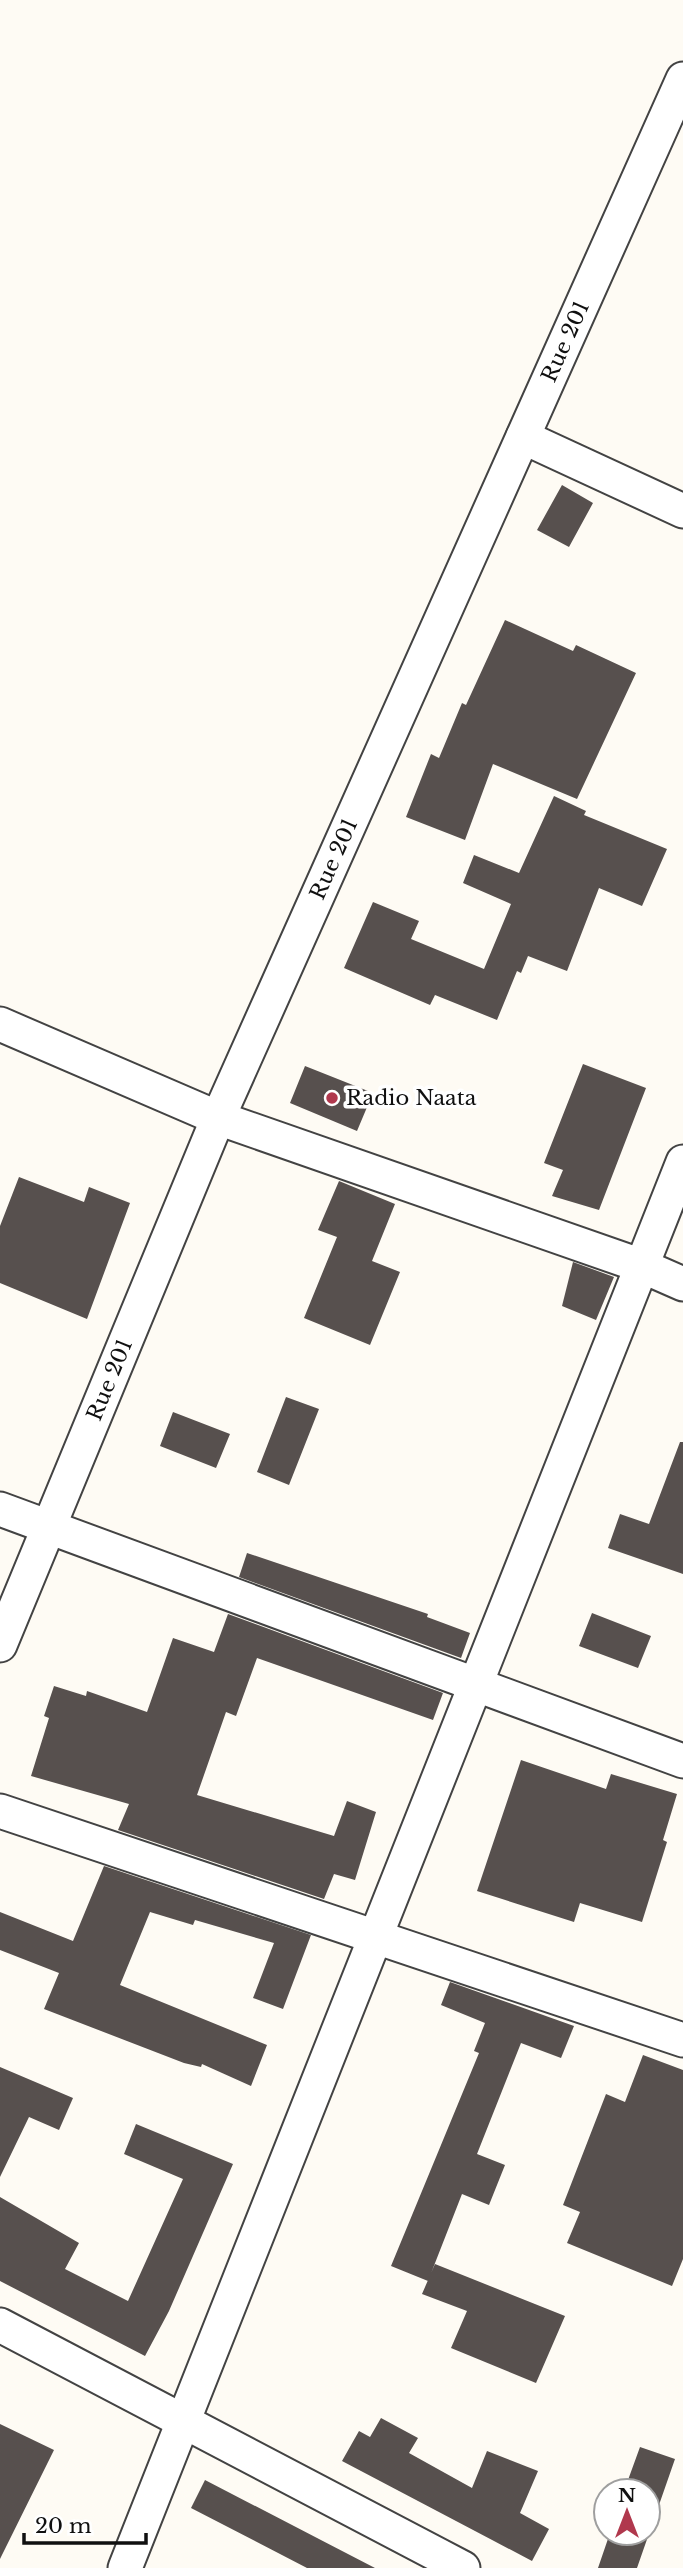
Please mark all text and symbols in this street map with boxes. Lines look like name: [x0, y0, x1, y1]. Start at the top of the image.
street label: Rue 201: [536, 297, 595, 386]
street label: Rue 201: [304, 814, 363, 904]
place label: Radio Naata: [346, 1085, 477, 1111]
marker: Radio Naata: [324, 1090, 340, 1106]
street label: Rue 201: [81, 1335, 138, 1425]
north arrow: [592, 2477, 662, 2547]
text: N: [618, 2484, 636, 2507]
scale bar: [24, 2502, 147, 2546]
text: 20 m: [35, 2513, 92, 2539]

